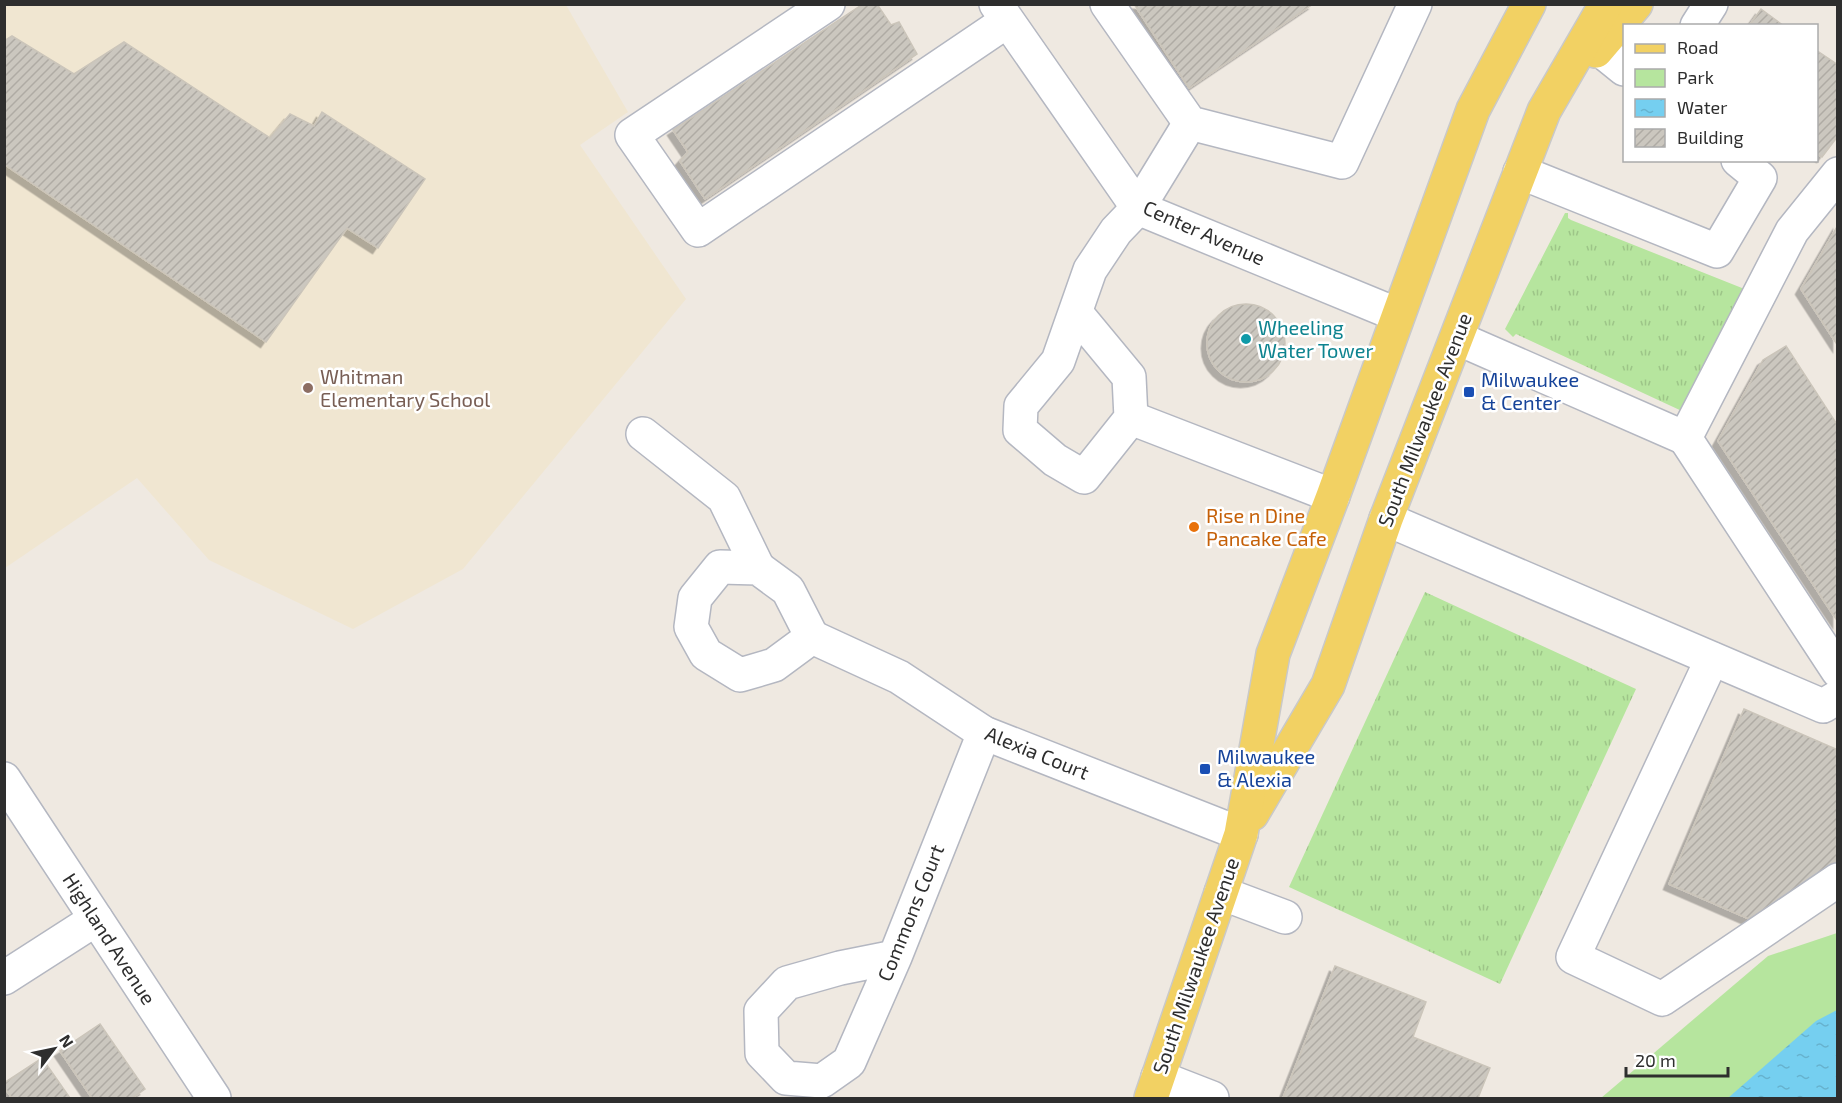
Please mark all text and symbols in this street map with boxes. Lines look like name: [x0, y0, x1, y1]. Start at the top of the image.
legend: [1623, 24, 1818, 162]
text: Road: [1677, 36, 1718, 58]
text: Park: [1677, 66, 1714, 88]
text: Water: [1677, 96, 1727, 118]
text: Building: [1677, 126, 1744, 148]
street label: Center Avenue: [1140, 195, 1269, 270]
street label: South Milwaukee Avenue: [1372, 309, 1476, 530]
place label: Wheeling Water Tower: [1258, 315, 1374, 362]
marker: Wheeling Water Tower: [1239, 332, 1253, 346]
place label: Whitman Elementary School: [320, 364, 490, 411]
place label: Milwaukee & Center: [1481, 367, 1579, 414]
marker: Whitman Elementary School: [301, 381, 315, 395]
marker: Milwaukee & Center: [1462, 385, 1476, 399]
place label: Rise n Dine Pancake Cafe: [1206, 503, 1327, 550]
marker: Rise n Dine Pancake Cafe: [1187, 520, 1201, 534]
street label: Alexia Court: [982, 720, 1093, 784]
place label: Milwaukee & Alexia: [1217, 744, 1315, 791]
marker: Milwaukee & Alexia: [1198, 762, 1212, 776]
street label: Commons Court: [872, 840, 949, 984]
street label: South Milwaukee Avenue: [1147, 854, 1243, 1077]
street label: Highland Avenue: [58, 868, 161, 1009]
north arrow: [24, 1019, 84, 1079]
text: N: [56, 1031, 78, 1051]
scale bar: [1626, 1040, 1728, 1078]
text: 20 m: [1635, 1049, 1676, 1071]

